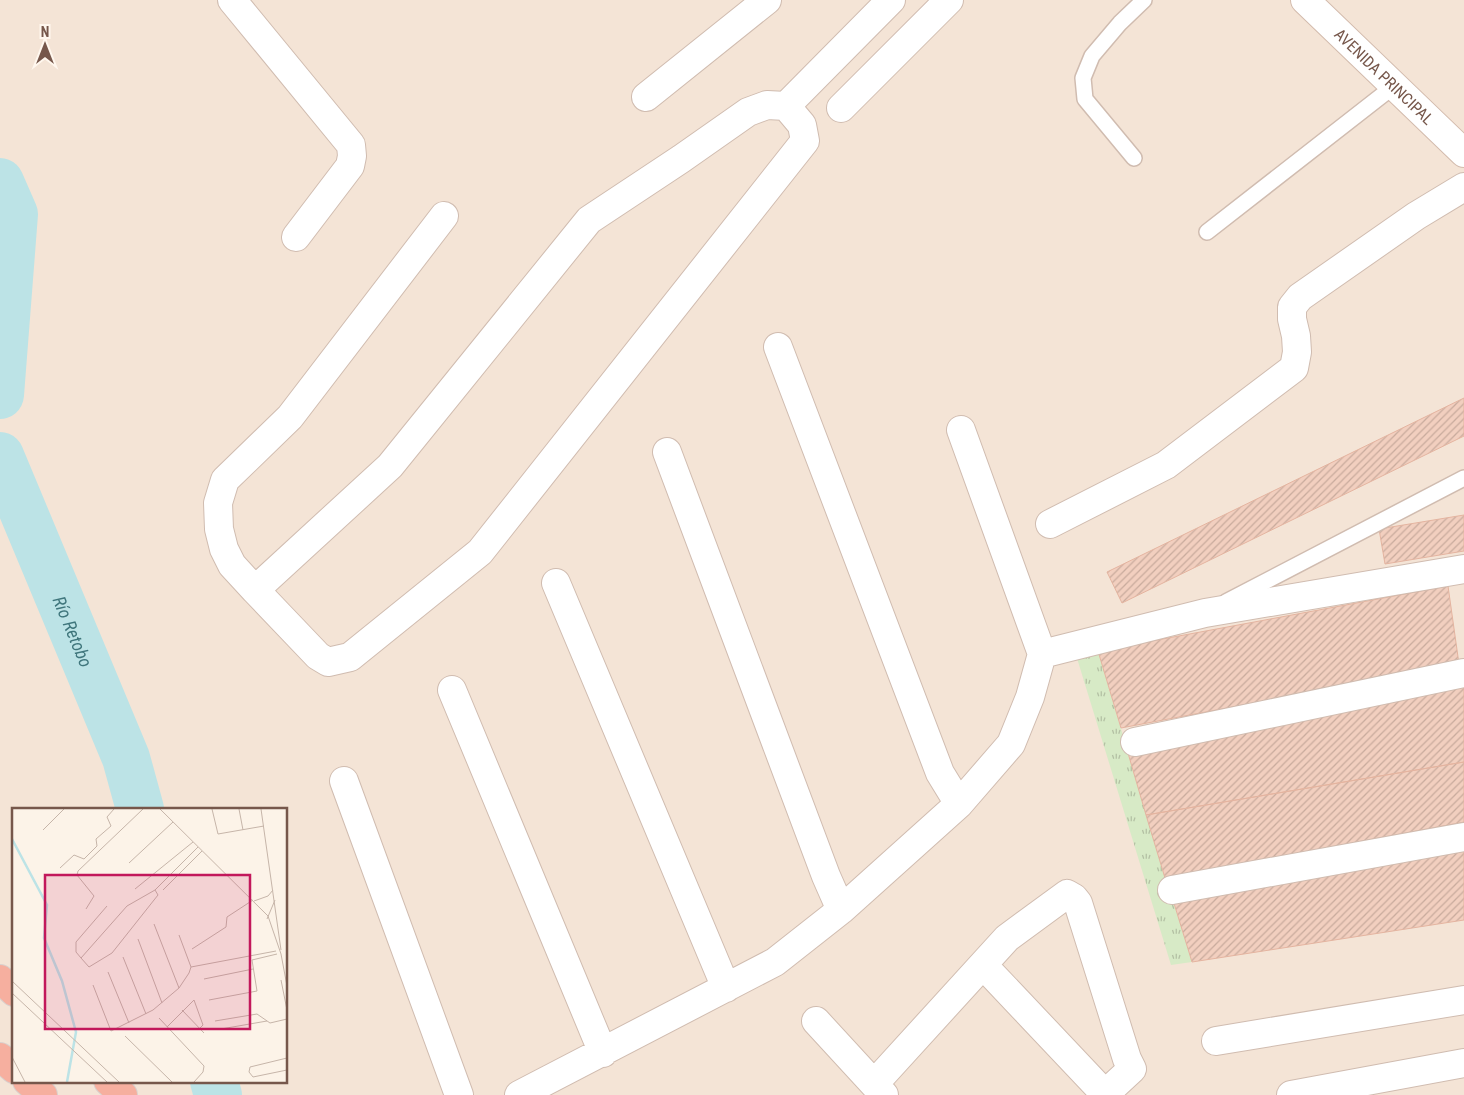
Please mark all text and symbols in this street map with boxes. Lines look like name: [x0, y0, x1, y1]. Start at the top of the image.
north arrow: [20, 20, 70, 70]
text: N: [41, 24, 49, 40]
street label: AVENIDA PRINCIPAL: [1331, 24, 1438, 129]
water label: Río Retobo: [49, 593, 97, 670]
inset map: [12, 808, 288, 1082]

